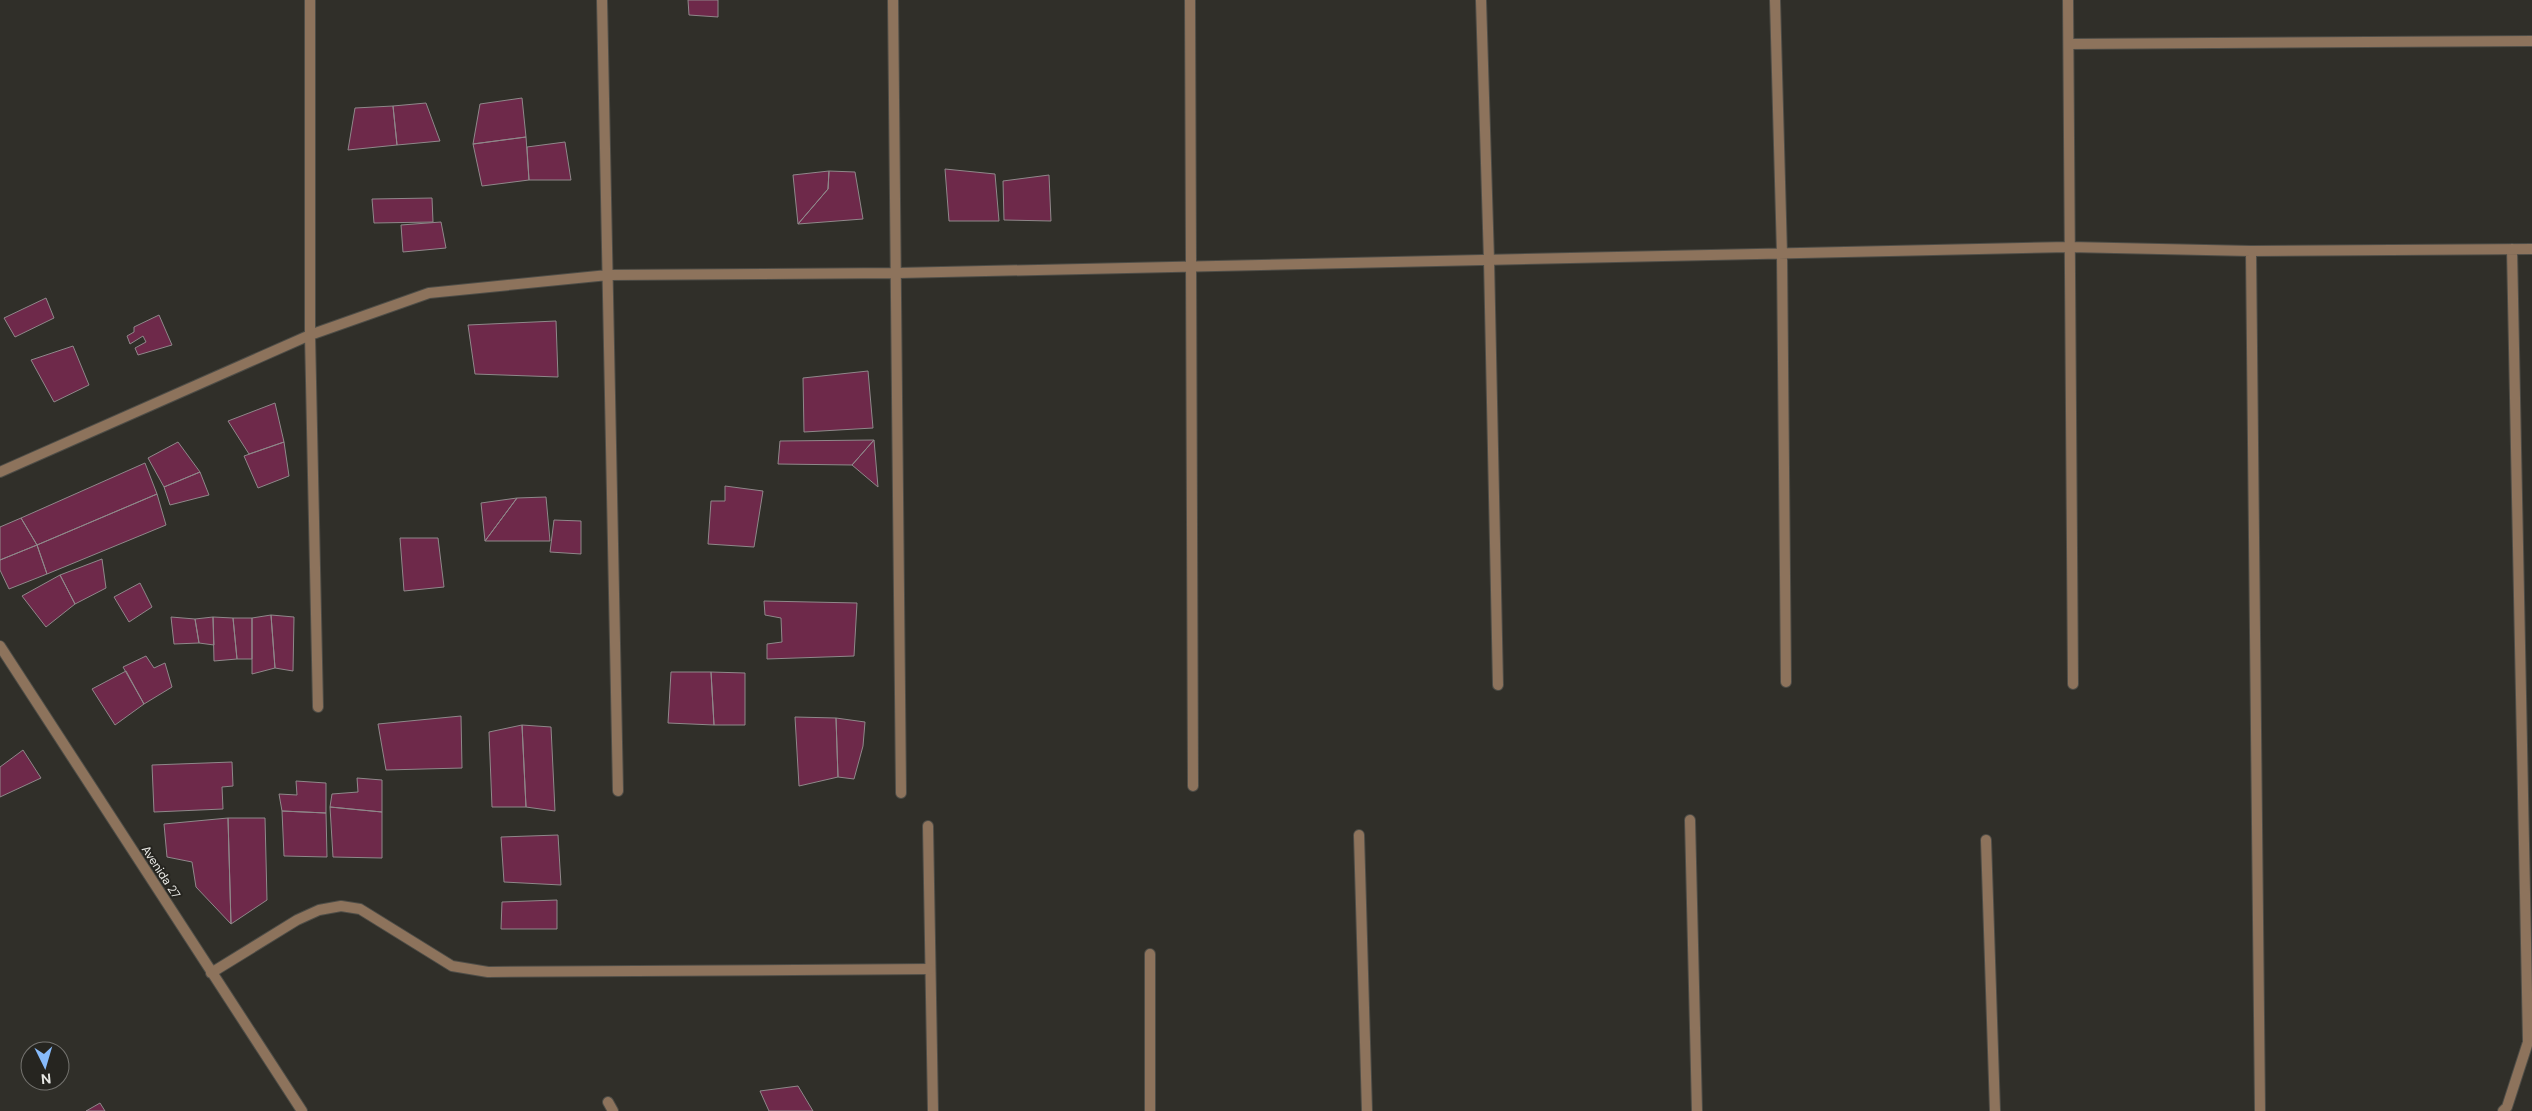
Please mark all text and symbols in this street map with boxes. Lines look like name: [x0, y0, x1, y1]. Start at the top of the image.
street label: Avenida 27: [138, 842, 184, 902]
north arrow: [20, 1041, 70, 1091]
text: N: [40, 1070, 52, 1088]

